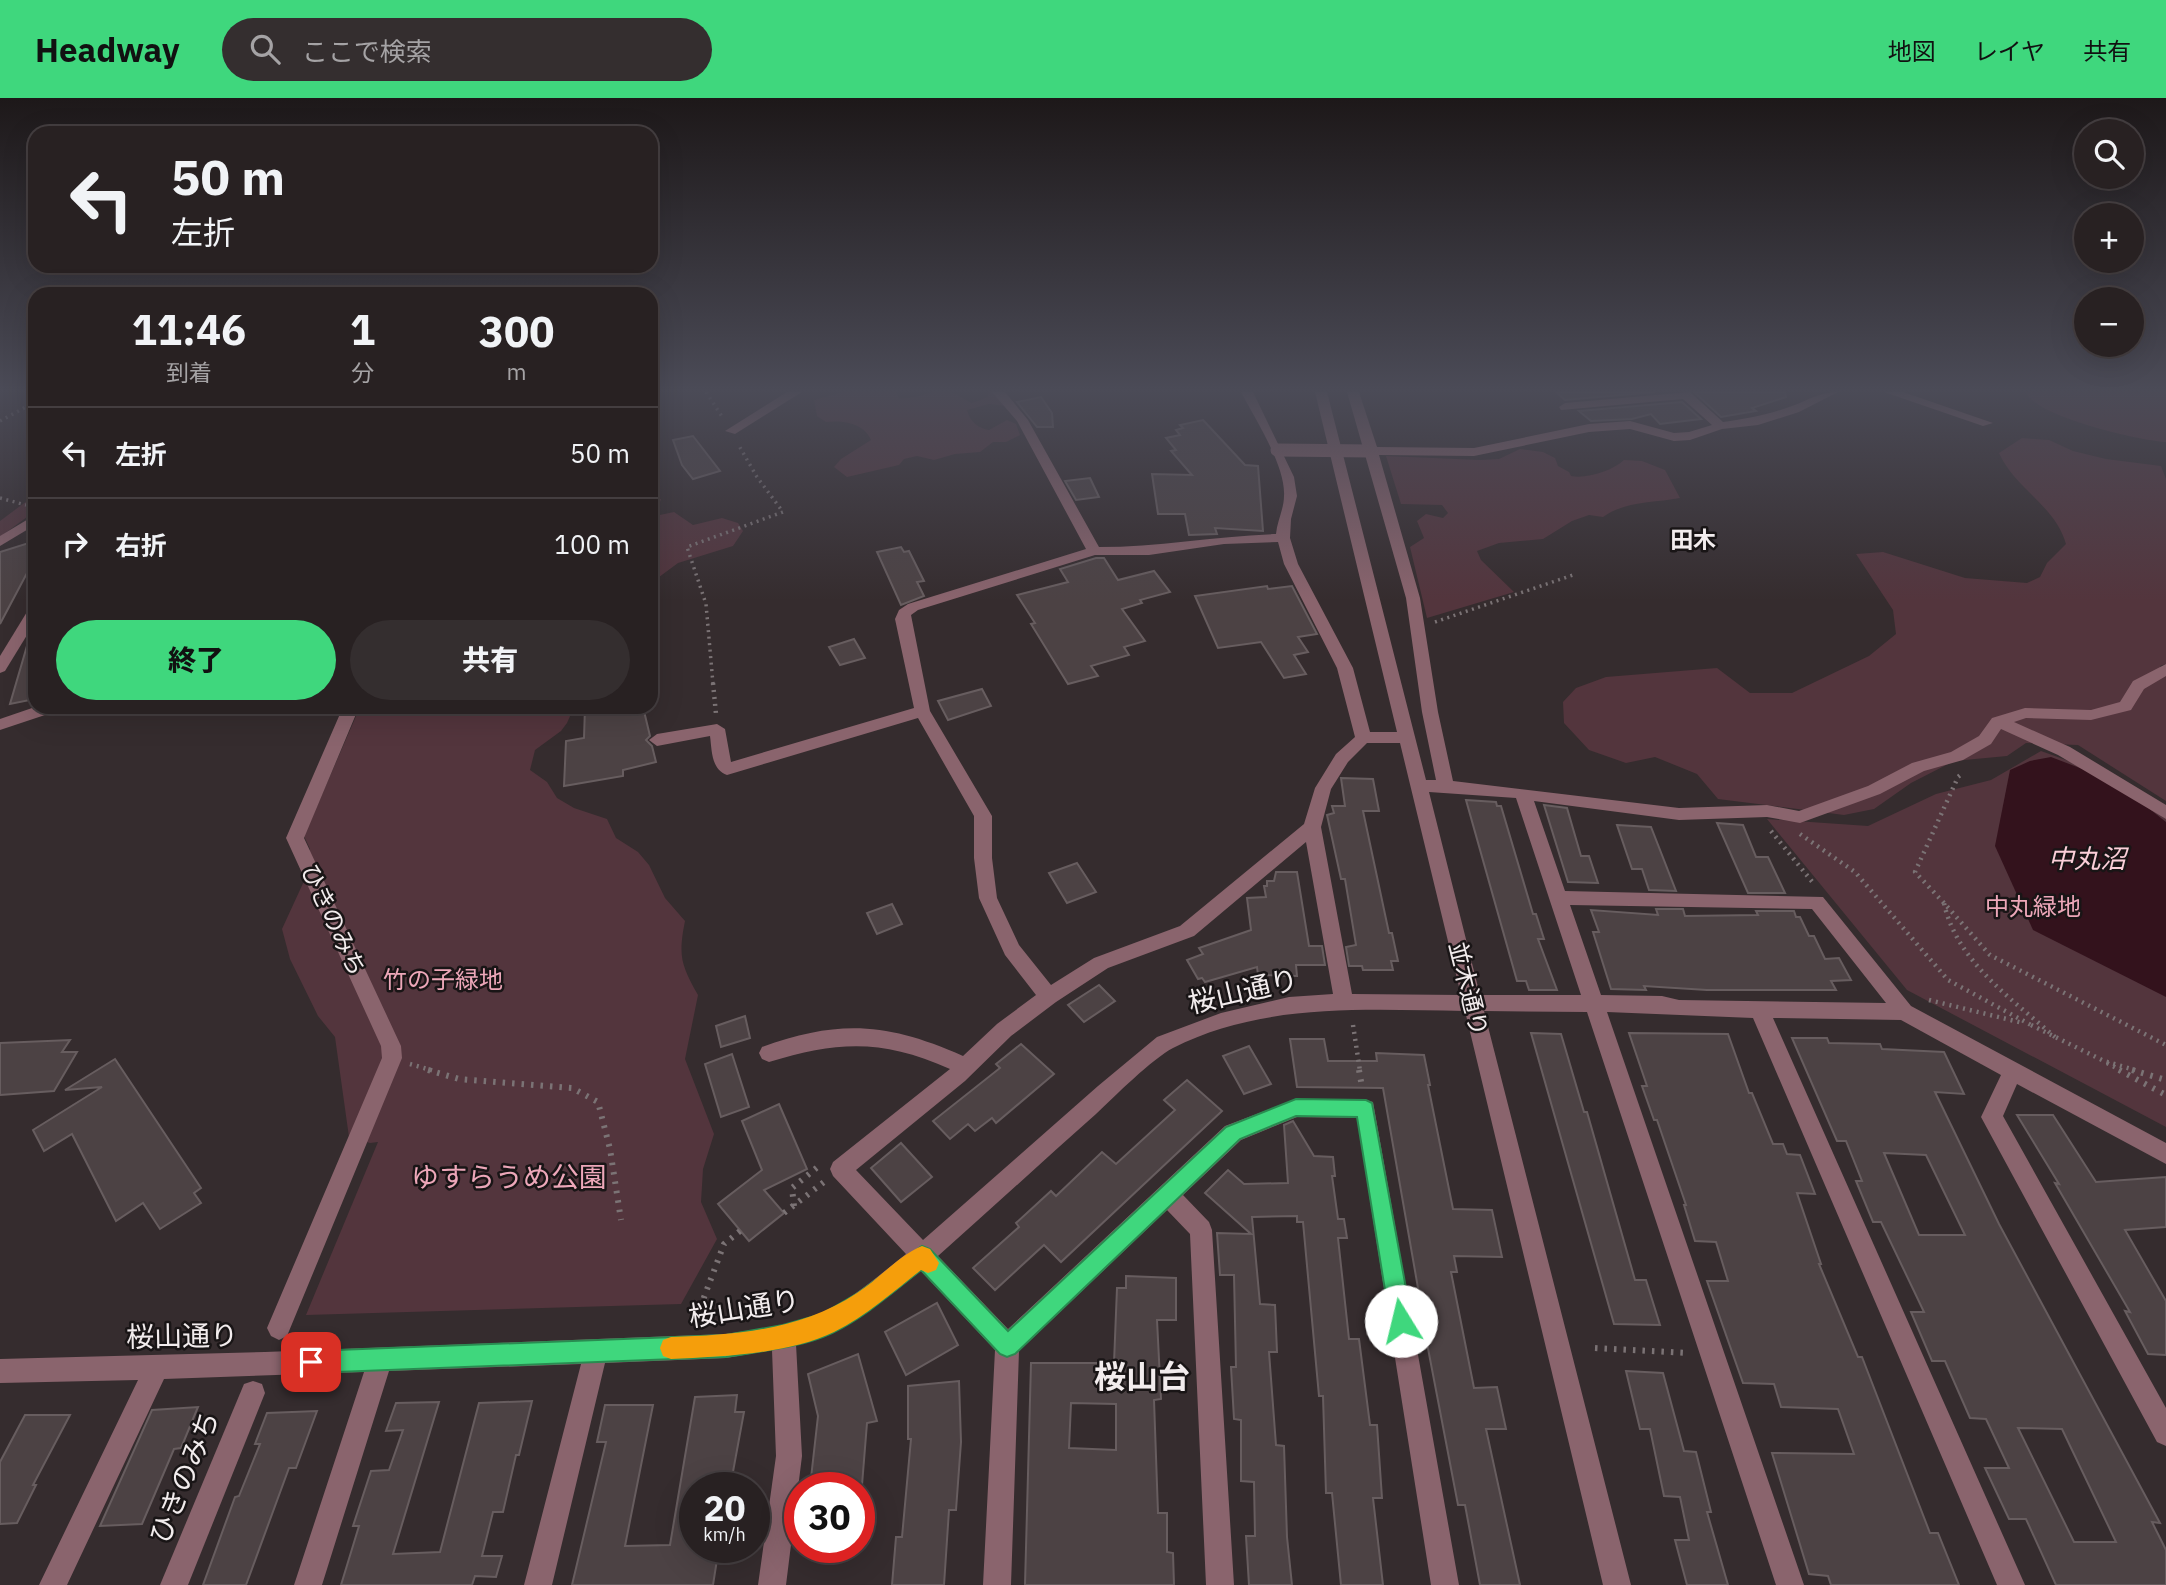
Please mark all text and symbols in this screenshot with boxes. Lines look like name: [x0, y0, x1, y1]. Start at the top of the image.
search box: [222, 18, 712, 81]
text: Headway: [35, 28, 180, 71]
icon: search: [246, 30, 284, 68]
text: ここで検索: [302, 34, 432, 68]
text: 地図: [1888, 35, 1936, 67]
text: レイヤ: [1974, 35, 2045, 67]
text: 共有: [2083, 35, 2131, 67]
map controls: [2074, 119, 2144, 357]
button: search: [2074, 119, 2144, 189]
text: 50 m: [171, 145, 285, 208]
icon: left: [56, 154, 147, 245]
button: +: [2074, 203, 2144, 273]
text: 左折: [171, 211, 235, 253]
button: −: [2074, 287, 2144, 357]
text: 11:46: [132, 302, 246, 357]
text: 1: [350, 302, 375, 357]
text: 300: [479, 304, 554, 359]
text: m: [507, 356, 527, 386]
text: 到着: [166, 357, 212, 387]
text: 分: [351, 357, 374, 387]
icon: left: [56, 434, 94, 472]
text: 50 m: [570, 436, 630, 470]
text: 左折: [115, 437, 167, 471]
district label: 田木: [1670, 524, 1716, 554]
icon: right: [56, 525, 94, 563]
text: 100 m: [554, 527, 630, 561]
text: 右折: [115, 528, 167, 562]
button: 終了: [56, 620, 336, 700]
button: 共有: [350, 620, 630, 700]
water label: 中丸沼: [2048, 841, 2130, 875]
street label: ひきのみち: [294, 858, 374, 981]
park label: 中丸緑地: [1985, 890, 2081, 922]
street label: 並木通り: [1442, 938, 1496, 1039]
street label: 桜山通り: [1184, 960, 1302, 1021]
park label: 竹の子緑地: [383, 963, 503, 995]
park label: ゆすらうめ公園: [411, 1158, 607, 1195]
street label: 桜山通り: [686, 1280, 802, 1335]
position arrow: [1364, 1284, 1438, 1358]
street label: 桜山通り: [126, 1316, 238, 1355]
pin: [281, 1332, 341, 1392]
icon: arrive: [292, 1343, 330, 1381]
district label: 桜山台: [1094, 1355, 1190, 1397]
street label: ひきのみち: [140, 1405, 227, 1549]
speed limit sign: 30: [784, 1472, 875, 1563]
text: 20: [703, 1485, 746, 1531]
text: km/h: [703, 1523, 746, 1546]

